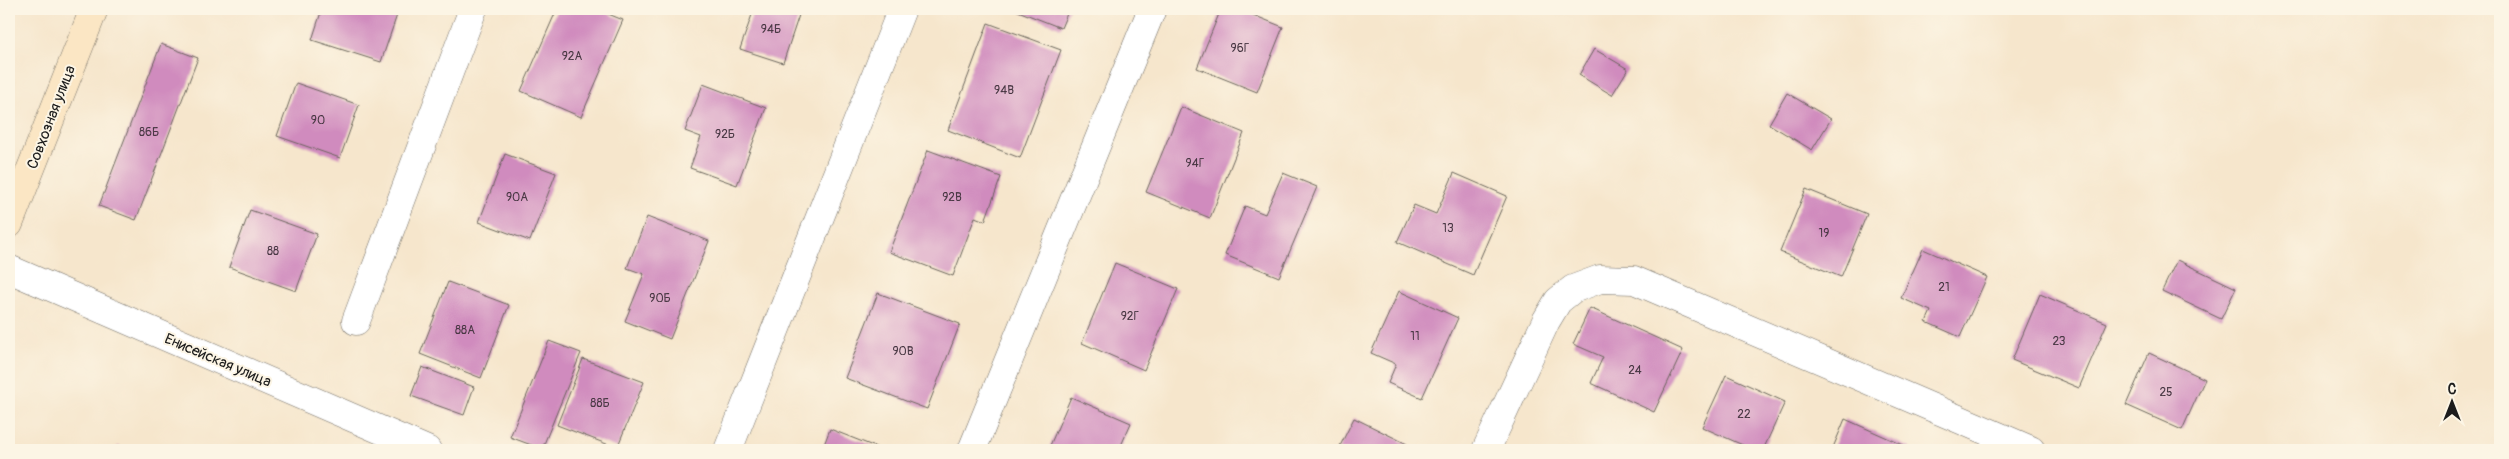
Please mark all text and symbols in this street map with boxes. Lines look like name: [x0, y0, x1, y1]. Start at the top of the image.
house number: 94Б: [761, 22, 781, 37]
house number: 96Г: [1231, 41, 1250, 56]
house number: 92А: [562, 49, 583, 64]
street label: Совхозная улица: [23, 63, 80, 172]
house number: 94В: [994, 83, 1014, 98]
house number: 90: [311, 113, 325, 128]
house number: 86Б: [139, 125, 159, 140]
house number: 92Б: [715, 127, 735, 142]
house number: 94Г: [1186, 156, 1205, 171]
house number: 90А: [506, 190, 528, 205]
house number: 92В: [942, 190, 962, 205]
house number: 13: [1442, 221, 1454, 236]
house number: 19: [1819, 226, 1829, 241]
house number: 88: [267, 244, 279, 259]
house number: 21: [1938, 280, 1950, 295]
house number: 90Б: [649, 291, 671, 306]
house number: 92Г: [1121, 309, 1140, 324]
house number: 88А: [455, 323, 475, 338]
street label: Енисейская улица: [162, 329, 274, 392]
house number: 11: [1410, 329, 1420, 344]
house number: 23: [2052, 334, 2066, 349]
house number: 90В: [892, 344, 914, 359]
house number: 24: [1628, 363, 1642, 378]
north arrow: [2426, 376, 2476, 426]
text: С: [2448, 381, 2457, 398]
house number: 25: [2159, 385, 2173, 400]
house number: 88Б: [590, 396, 610, 411]
house number: 22: [1737, 407, 1751, 422]

